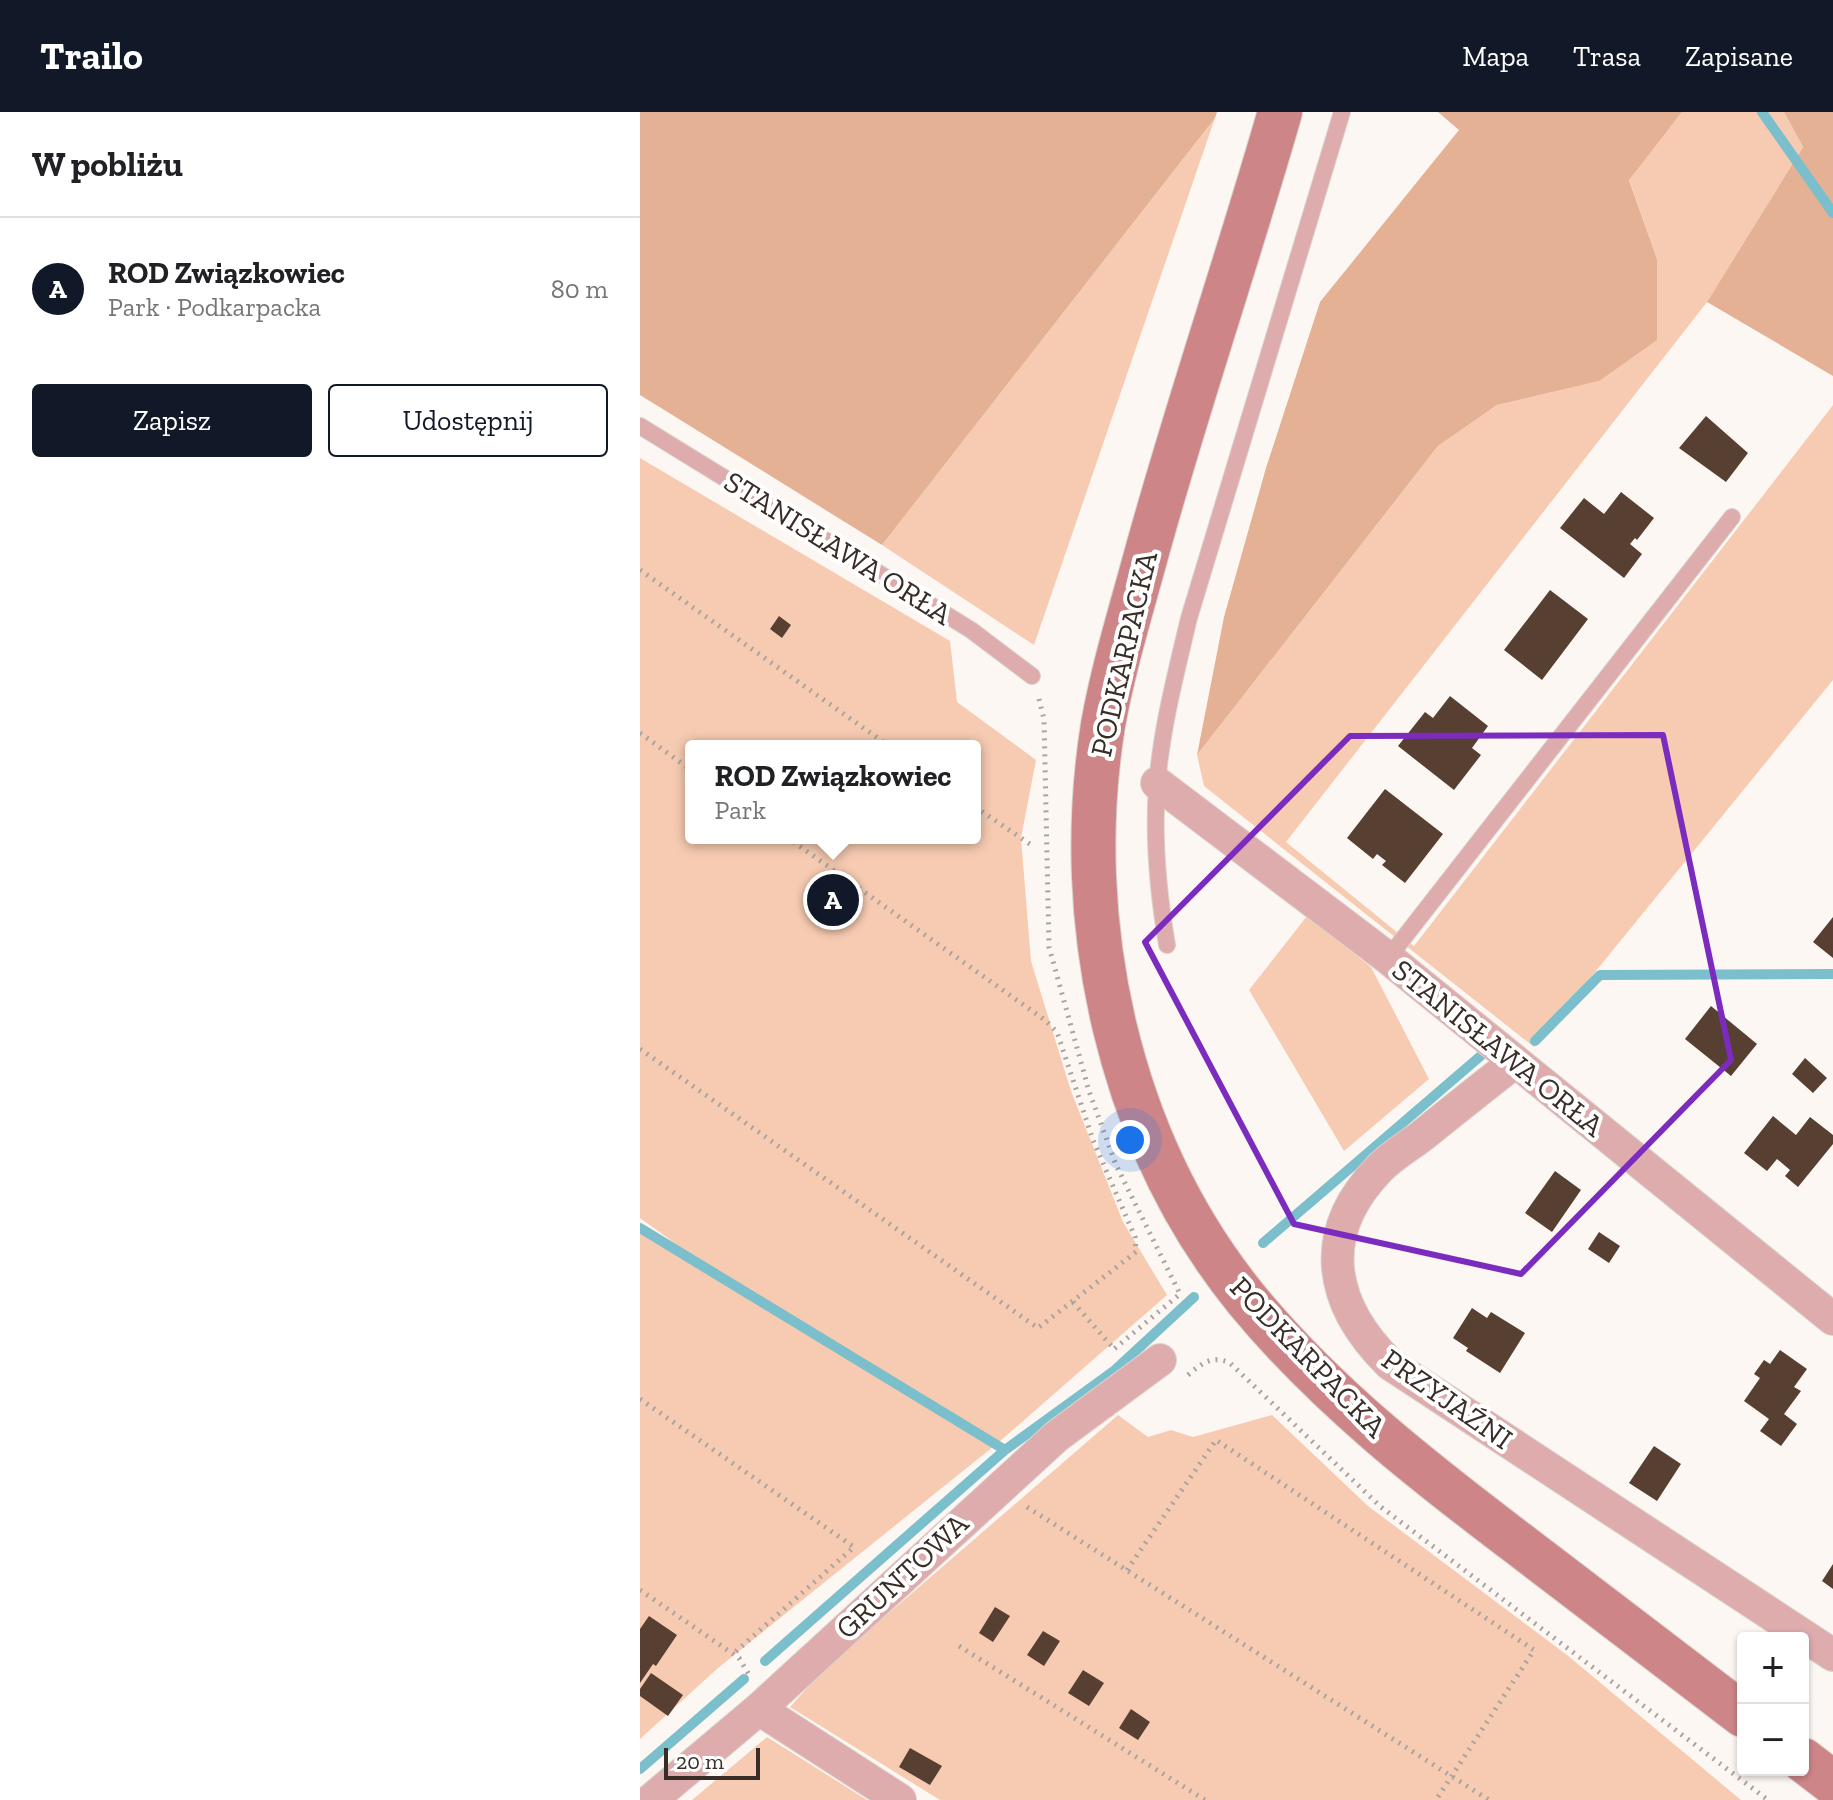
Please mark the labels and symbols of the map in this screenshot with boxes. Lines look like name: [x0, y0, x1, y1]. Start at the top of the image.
street label: STANISŁAWA ORŁA: [718, 463, 959, 633]
street label: PODKARPACKA: [1083, 547, 1165, 760]
pin: A: [807, 870, 859, 930]
street label: STANISŁAWA ORŁA: [1385, 952, 1611, 1145]
your location: [1110, 1120, 1150, 1160]
street label: PODKARPACKA: [1222, 1269, 1394, 1445]
street label: PRZYJAŹNI: [1375, 1341, 1519, 1457]
street label: GRUNTOWA: [828, 1505, 976, 1646]
scale bar: [664, 1744, 760, 1780]

